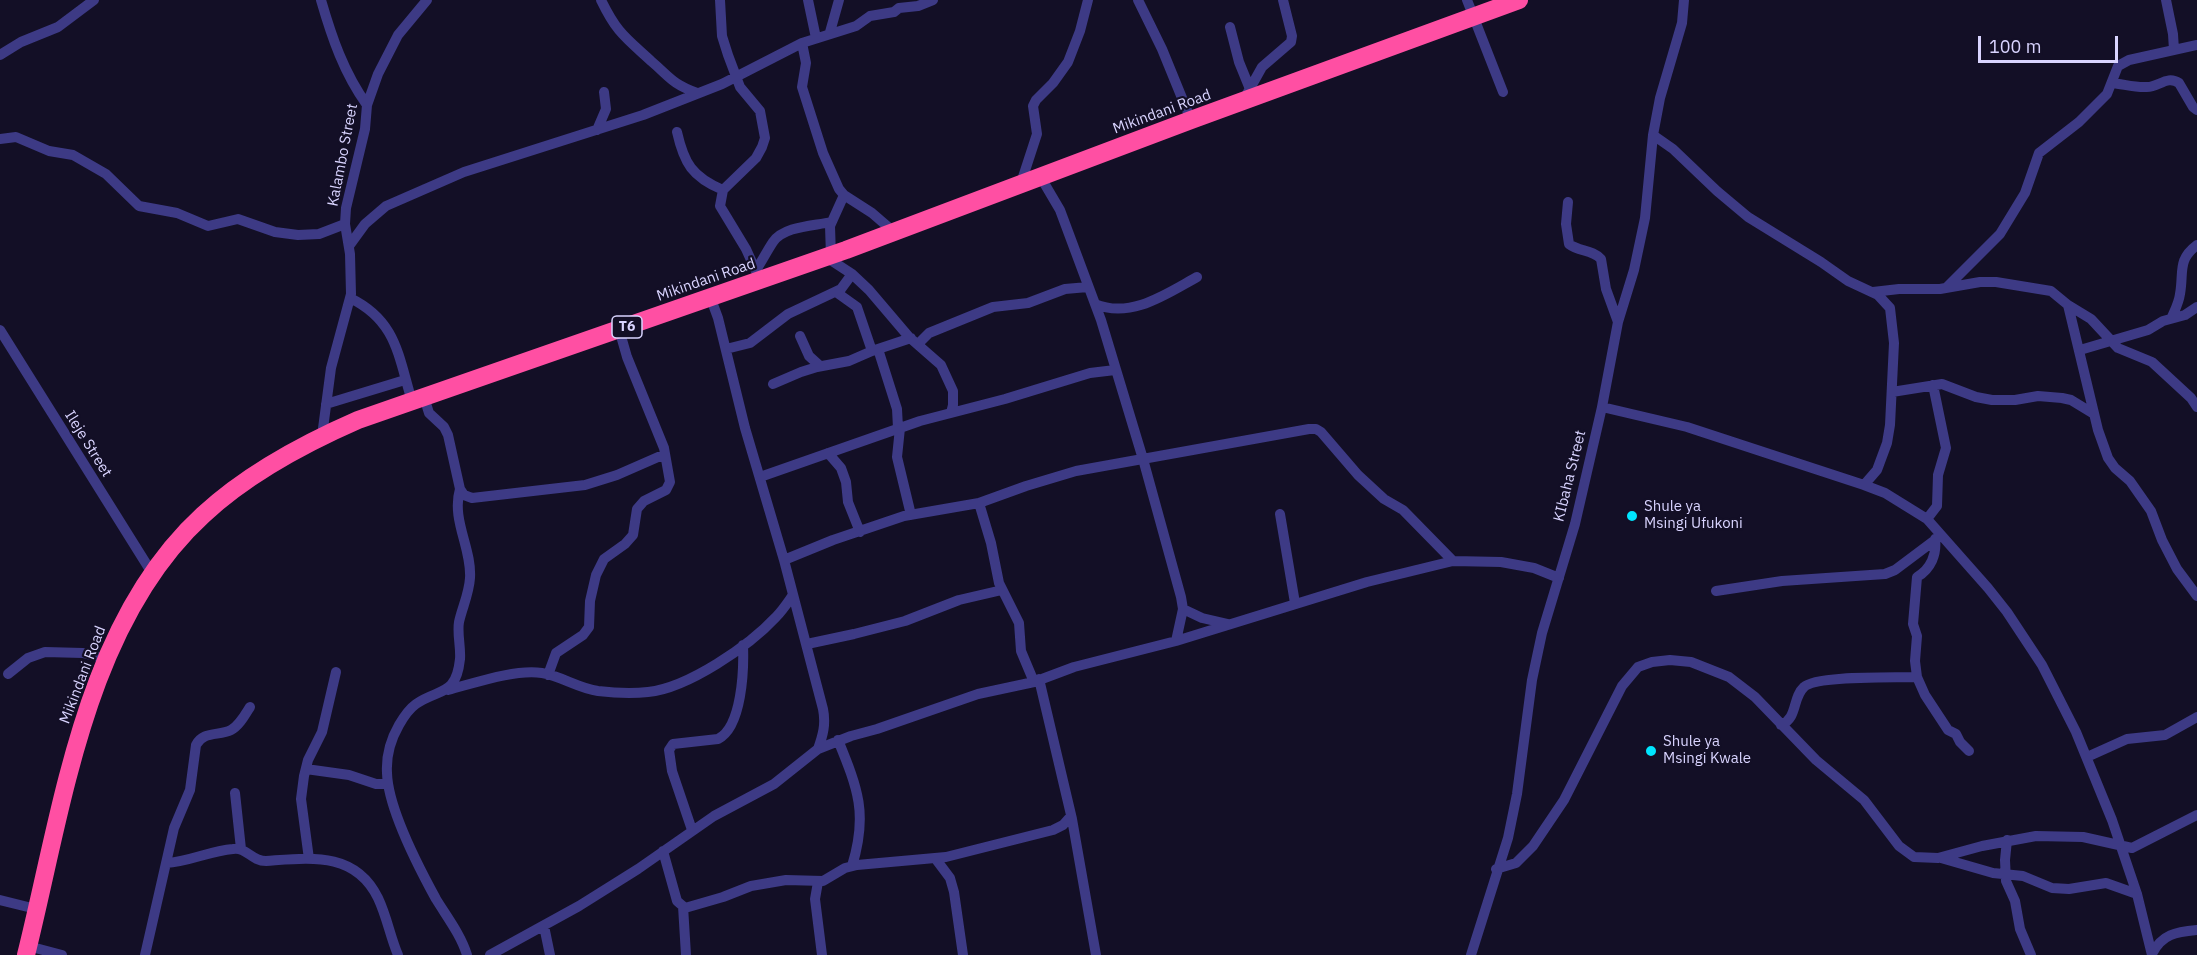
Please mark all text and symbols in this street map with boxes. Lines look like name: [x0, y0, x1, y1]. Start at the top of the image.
scale bar: [1981, 24, 2120, 62]
text: 100 m: [1989, 35, 2041, 58]
street label: Mikindani Road: [1110, 86, 1214, 138]
street label: Kalambo Street: [324, 102, 362, 208]
street label: Mikindani Road: [654, 255, 758, 305]
road number: T6: [612, 316, 642, 338]
street label: Ileje Street: [60, 407, 116, 481]
street label: KIbaha Street: [1550, 428, 1590, 524]
place label: Shule ya Msingi Ufukoni: [1644, 498, 1743, 533]
marker: Shule ya Msingi Ufukoni: [1625, 509, 1639, 523]
street label: Mikindani Road: [56, 624, 110, 726]
place label: Shule ya Msingi Kwale: [1663, 733, 1751, 768]
marker: Shule ya Msingi Kwale: [1644, 744, 1658, 758]

